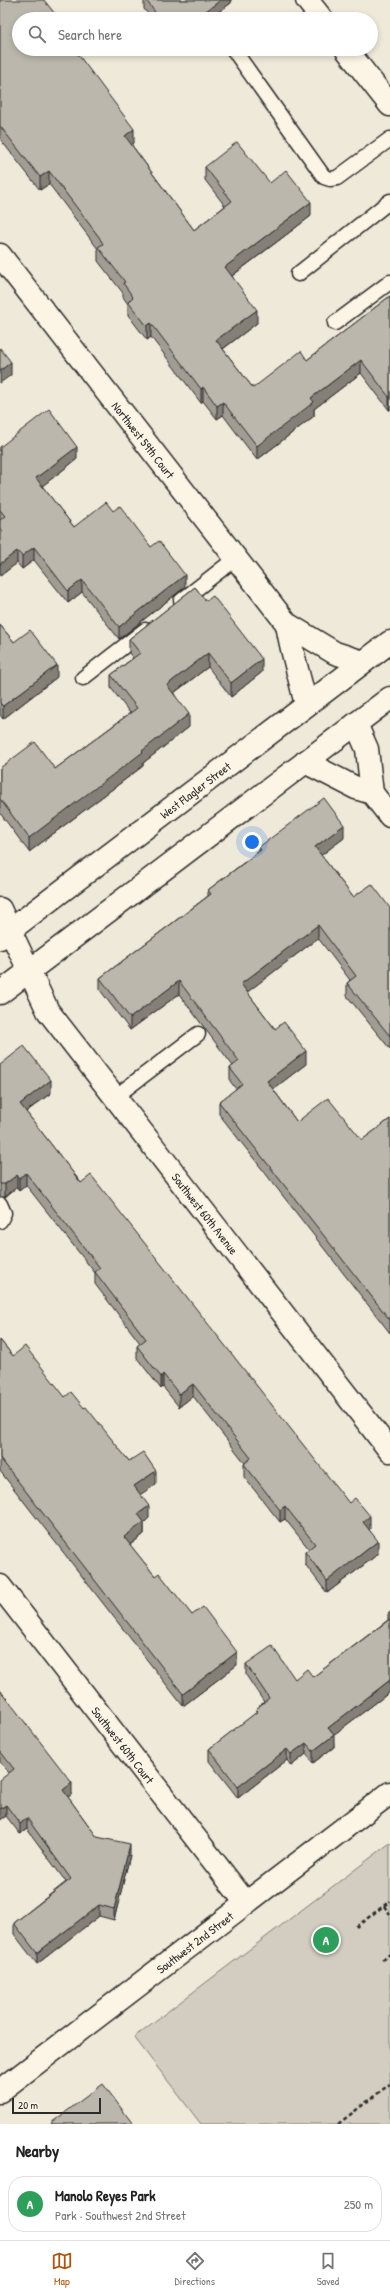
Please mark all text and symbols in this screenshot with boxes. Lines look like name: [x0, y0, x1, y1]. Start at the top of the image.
search box: [12, 12, 378, 56]
icon: search: [26, 23, 48, 45]
text: Search here: [58, 24, 122, 45]
street label: Northwest 59th Court: [108, 398, 180, 482]
street label: West Flagler Street: [156, 757, 235, 822]
your location: [242, 832, 262, 852]
street label: Southwest 60th Avenue: [168, 1169, 242, 1258]
street label: Southwest 60th Court: [88, 1703, 159, 1788]
street label: Southwest 2nd Street: [153, 1907, 237, 1977]
pin: A: [313, 1925, 339, 1955]
scale bar: [12, 2096, 101, 2115]
text: 20 m: [18, 2098, 38, 2112]
text: Nearby: [16, 2139, 59, 2162]
text: Manolo Reyes Park: [55, 2185, 156, 2206]
text: A: [27, 2195, 33, 2213]
text: 250 m: [344, 2195, 373, 2213]
text: Park · Southwest 2nd Street: [55, 2206, 186, 2224]
tab: Map: [51, 2250, 73, 2288]
tab: Directions: [175, 2250, 215, 2288]
tab: Saved: [317, 2250, 339, 2288]

